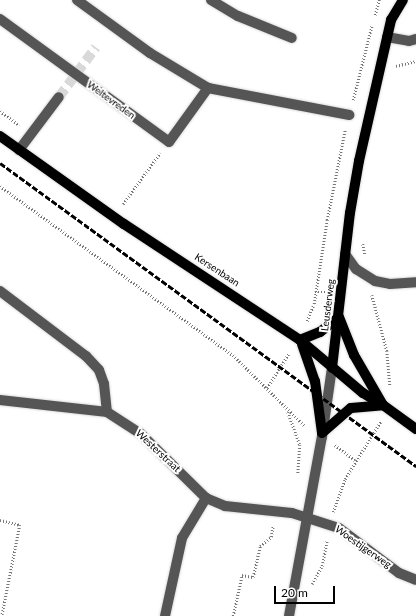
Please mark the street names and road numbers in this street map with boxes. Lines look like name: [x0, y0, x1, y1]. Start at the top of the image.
street label: Weltevreden: [85, 79, 137, 121]
street label: Kersenbaan: [192, 251, 242, 289]
street label: Leusderweg: [319, 278, 337, 332]
street label: Westerstraat: [133, 427, 183, 475]
street label: Woestijgerweg: [333, 523, 393, 571]

